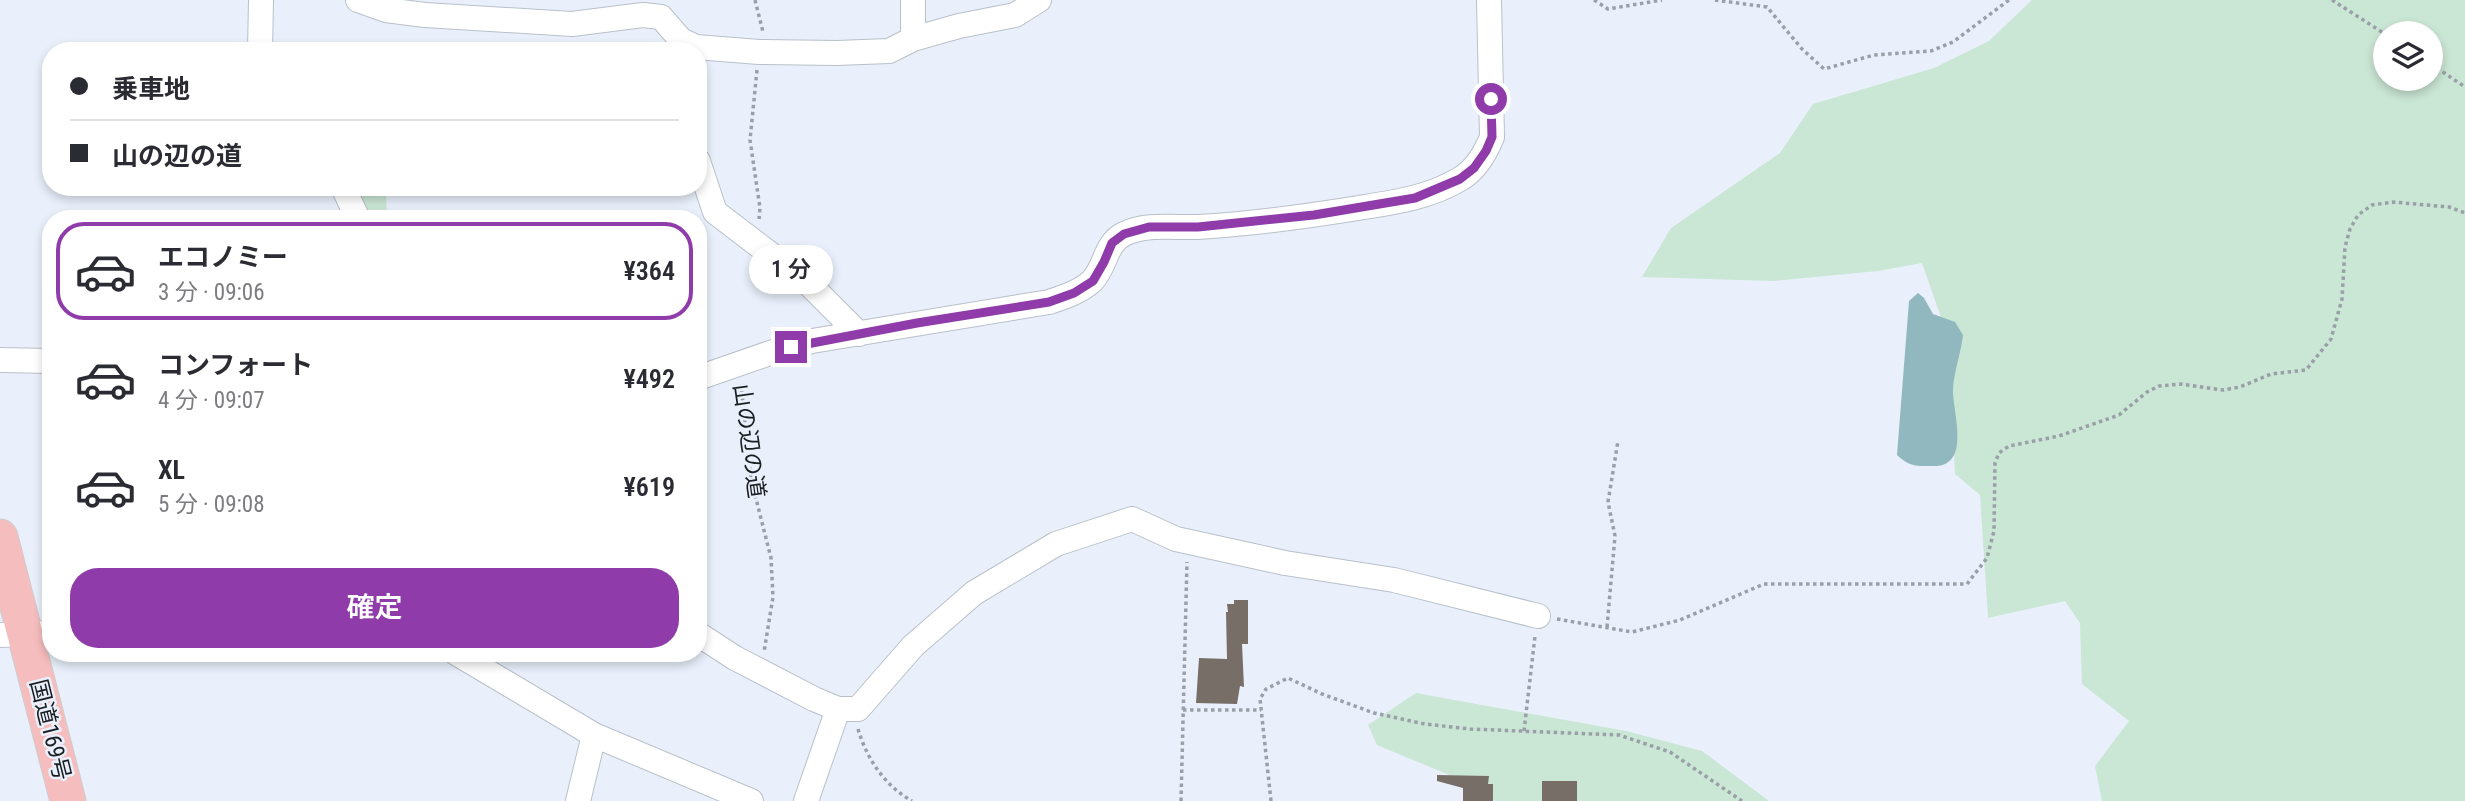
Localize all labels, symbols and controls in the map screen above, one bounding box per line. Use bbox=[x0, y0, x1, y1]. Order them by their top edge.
map controls bbox=[2373, 21, 2443, 91]
button: layers bbox=[2373, 21, 2443, 91]
text: 乗車地 bbox=[112, 74, 190, 104]
route start bbox=[1475, 83, 1507, 115]
text: 山の辺の道 bbox=[112, 141, 242, 171]
icon: car bbox=[74, 240, 137, 303]
text: エコノミー bbox=[158, 242, 288, 272]
callout: 1 分 bbox=[749, 246, 833, 294]
text: ¥364 bbox=[623, 256, 675, 286]
text: 1 分 bbox=[771, 256, 811, 283]
text: 3 分 · 09:06 bbox=[158, 279, 265, 306]
route end bbox=[775, 331, 807, 363]
icon: car bbox=[74, 348, 137, 411]
text: コンフォート bbox=[158, 350, 313, 380]
text: ¥492 bbox=[623, 364, 675, 394]
street label: 山の辺の道 bbox=[728, 382, 770, 500]
text: 4 分 · 09:07 bbox=[158, 387, 265, 414]
text: XL bbox=[158, 455, 185, 485]
icon: car bbox=[74, 456, 137, 519]
text: ¥619 bbox=[623, 472, 675, 502]
text: 5 分 · 09:08 bbox=[158, 491, 265, 518]
button: 確定 bbox=[70, 568, 679, 648]
street label: 国道169号 bbox=[24, 677, 76, 783]

